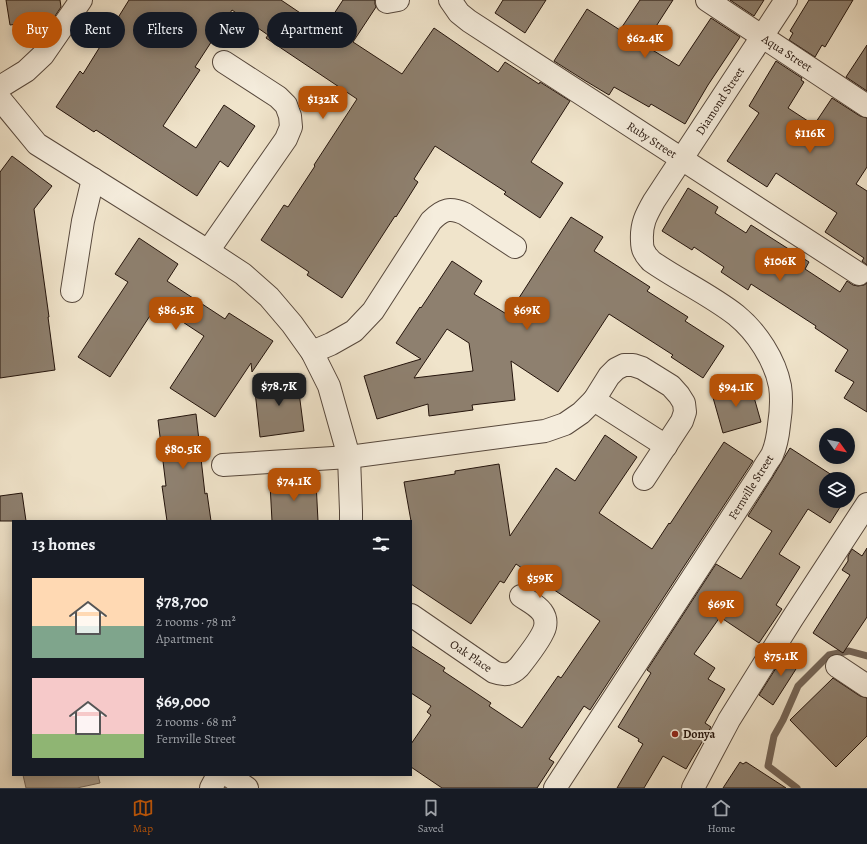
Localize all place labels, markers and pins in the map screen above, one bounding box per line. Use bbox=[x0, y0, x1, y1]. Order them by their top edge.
pin: $62.4K bbox=[612, 25, 678, 59]
pin: $132K bbox=[295, 86, 351, 120]
pin: $116K bbox=[782, 120, 838, 154]
pin: $106K bbox=[752, 248, 808, 282]
pin: $86.5K bbox=[143, 297, 209, 331]
pin: $69K bbox=[503, 297, 551, 331]
pin: $78.7K bbox=[246, 373, 312, 407]
pin: $94.1K bbox=[703, 374, 769, 408]
pin: $80.5K bbox=[150, 436, 216, 470]
pin: $74.1K bbox=[261, 468, 327, 502]
pin: $59K bbox=[516, 565, 564, 599]
pin: $69K bbox=[697, 591, 745, 625]
pin: $75.1K bbox=[748, 643, 814, 677]
place label: Donya bbox=[683, 726, 715, 742]
marker: Donya bbox=[670, 729, 680, 739]

